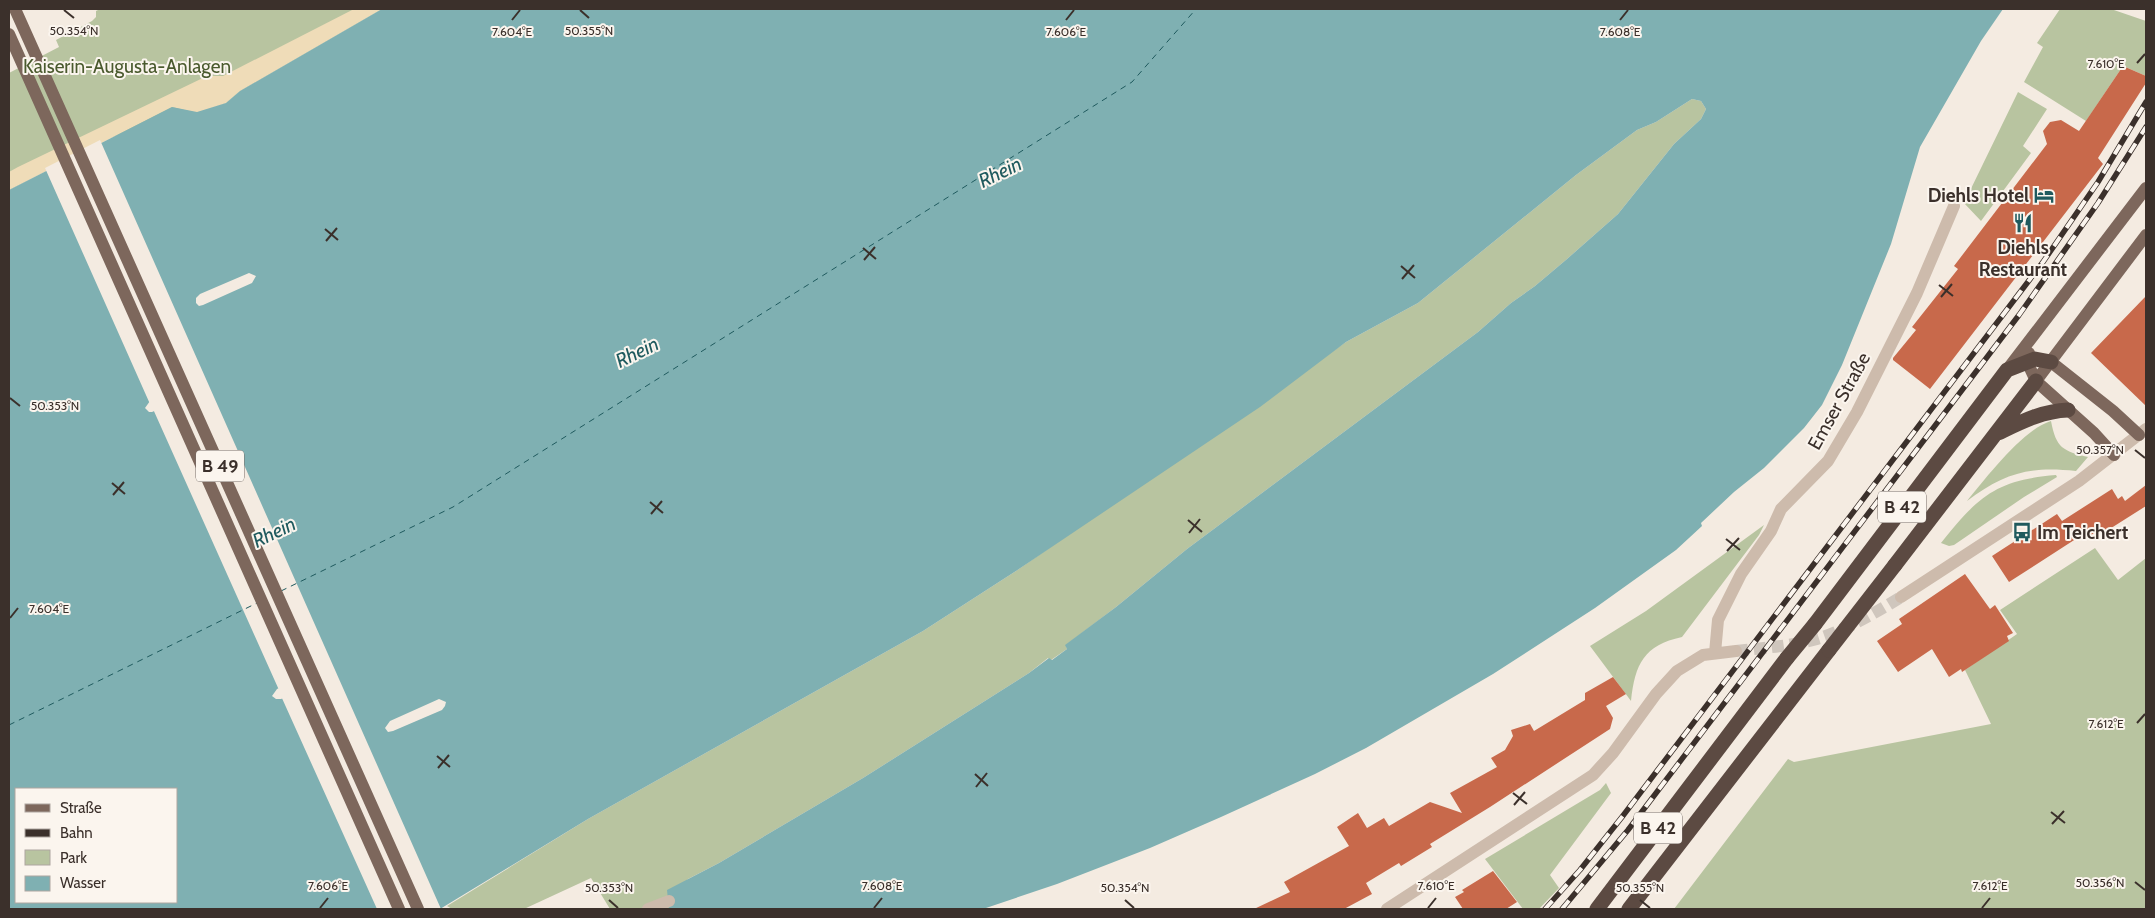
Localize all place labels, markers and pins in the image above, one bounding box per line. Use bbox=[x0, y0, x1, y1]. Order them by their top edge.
place label: Diehls Hotel bbox=[1928, 184, 2029, 207]
hotel icon: Diehls Hotel bbox=[2033, 184, 2055, 206]
restaurant icon: Diehls Restaurant bbox=[2012, 212, 2034, 234]
place label: Diehls Restaurant bbox=[1979, 236, 2068, 281]
bus stop icon: Im Teichert bbox=[2011, 521, 2033, 543]
place label: Im Teichert bbox=[2037, 521, 2129, 544]

